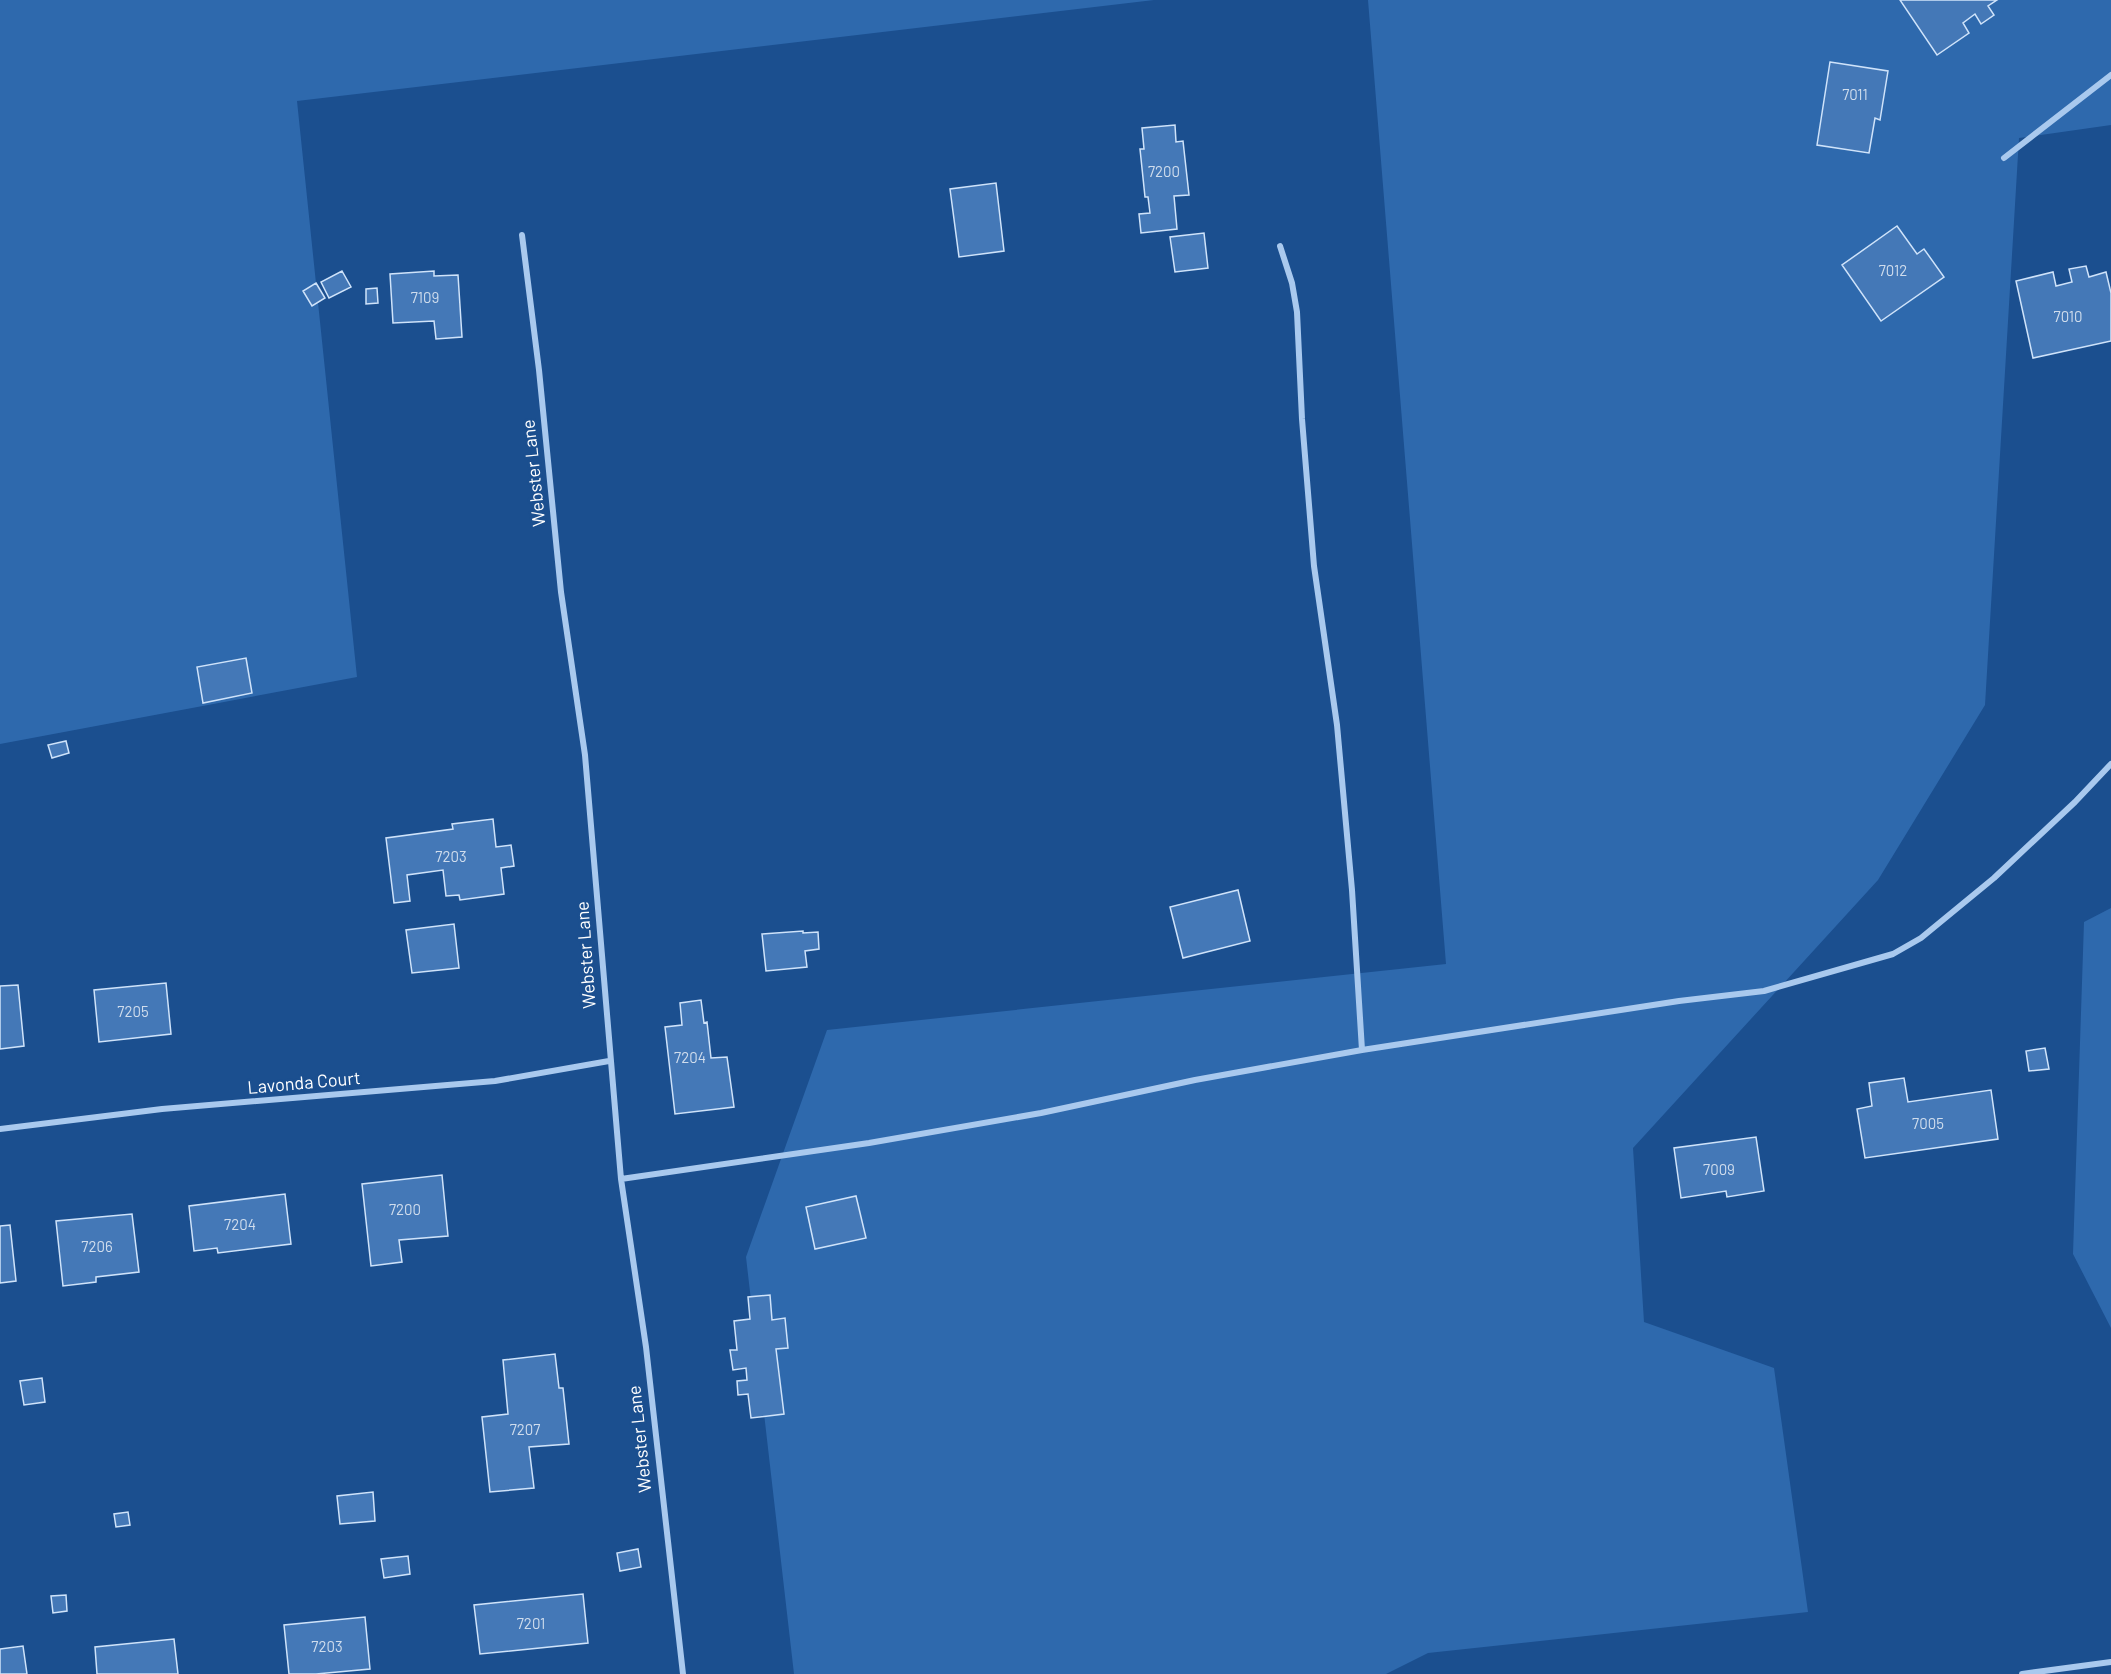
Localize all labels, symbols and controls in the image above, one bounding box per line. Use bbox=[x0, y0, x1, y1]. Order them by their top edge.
house number: 7011 bbox=[1842, 85, 1868, 103]
house number: 7200 bbox=[1148, 162, 1180, 180]
house number: 7012 bbox=[1879, 261, 1907, 279]
house number: 7109 bbox=[411, 288, 439, 306]
house number: 7010 bbox=[2054, 307, 2082, 325]
street label: Webster Lane bbox=[516, 418, 550, 528]
house number: 7203 bbox=[435, 847, 467, 865]
street label: Webster Lane bbox=[570, 901, 600, 1010]
house number: 7205 bbox=[117, 1002, 149, 1020]
house number: 7204 bbox=[674, 1048, 706, 1066]
street label: Lavonda Court bbox=[247, 1066, 361, 1098]
house number: 7005 bbox=[1912, 1114, 1944, 1132]
house number: 7009 bbox=[1703, 1160, 1735, 1178]
house number: 7200 bbox=[389, 1200, 421, 1218]
house number: 7204 bbox=[224, 1215, 256, 1233]
house number: 7206 bbox=[81, 1237, 113, 1255]
street label: Webster Lane bbox=[622, 1384, 656, 1494]
house number: 7207 bbox=[510, 1420, 540, 1438]
house number: 7201 bbox=[517, 1614, 545, 1632]
house number: 7203 bbox=[311, 1637, 343, 1655]

